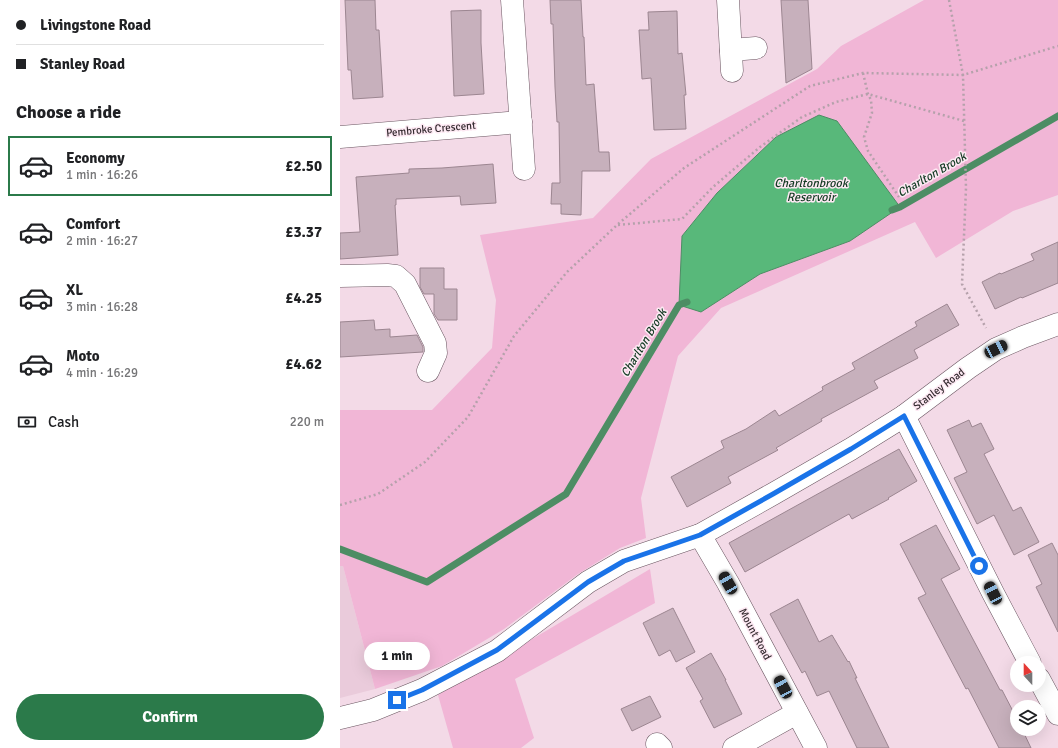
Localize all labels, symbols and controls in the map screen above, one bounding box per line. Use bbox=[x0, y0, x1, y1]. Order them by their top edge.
text: Livingstone Road bbox=[40, 16, 151, 34]
text: Stanley Road bbox=[40, 55, 125, 73]
text: Choose a ride bbox=[16, 101, 121, 123]
street label: Pembroke Crescent bbox=[386, 119, 477, 139]
icon: car bbox=[18, 148, 54, 184]
text: Economy bbox=[66, 149, 125, 167]
water label: Charlton Brook bbox=[895, 149, 970, 201]
text: £2.50 bbox=[285, 157, 322, 175]
text: 1 min · 16:26 bbox=[66, 167, 138, 183]
water label: Charltonbrook Reservoir bbox=[774, 176, 849, 205]
icon: car bbox=[18, 214, 54, 250]
text: Comfort bbox=[66, 215, 120, 233]
text: £3.37 bbox=[285, 223, 322, 241]
text: 2 min · 16:27 bbox=[66, 233, 138, 249]
icon: car bbox=[18, 280, 54, 316]
text: XL bbox=[66, 281, 83, 299]
text: £4.25 bbox=[285, 289, 322, 307]
text: 3 min · 16:28 bbox=[66, 299, 138, 315]
water label: Charlton Brook bbox=[618, 305, 671, 380]
car bbox=[983, 338, 1009, 360]
icon: car bbox=[18, 346, 54, 382]
text: Moto bbox=[66, 347, 100, 365]
text: £4.62 bbox=[285, 355, 322, 373]
text: 4 min · 16:29 bbox=[66, 365, 138, 381]
street label: Stanley Road bbox=[911, 365, 967, 413]
icon: cash bbox=[16, 411, 38, 433]
text: Cash bbox=[48, 413, 79, 431]
text: 220 m bbox=[290, 414, 324, 430]
route start bbox=[970, 557, 988, 575]
car bbox=[717, 570, 739, 596]
car bbox=[982, 580, 1004, 606]
street label: Mount Road bbox=[736, 606, 774, 662]
callout: 1 min bbox=[364, 642, 430, 670]
text: 1 min bbox=[381, 648, 413, 664]
north arrow bbox=[1010, 656, 1046, 692]
map controls bbox=[1010, 656, 1046, 736]
car bbox=[772, 674, 794, 700]
route end bbox=[388, 691, 406, 709]
button: Confirm bbox=[16, 694, 324, 740]
button: layers bbox=[1010, 700, 1046, 736]

